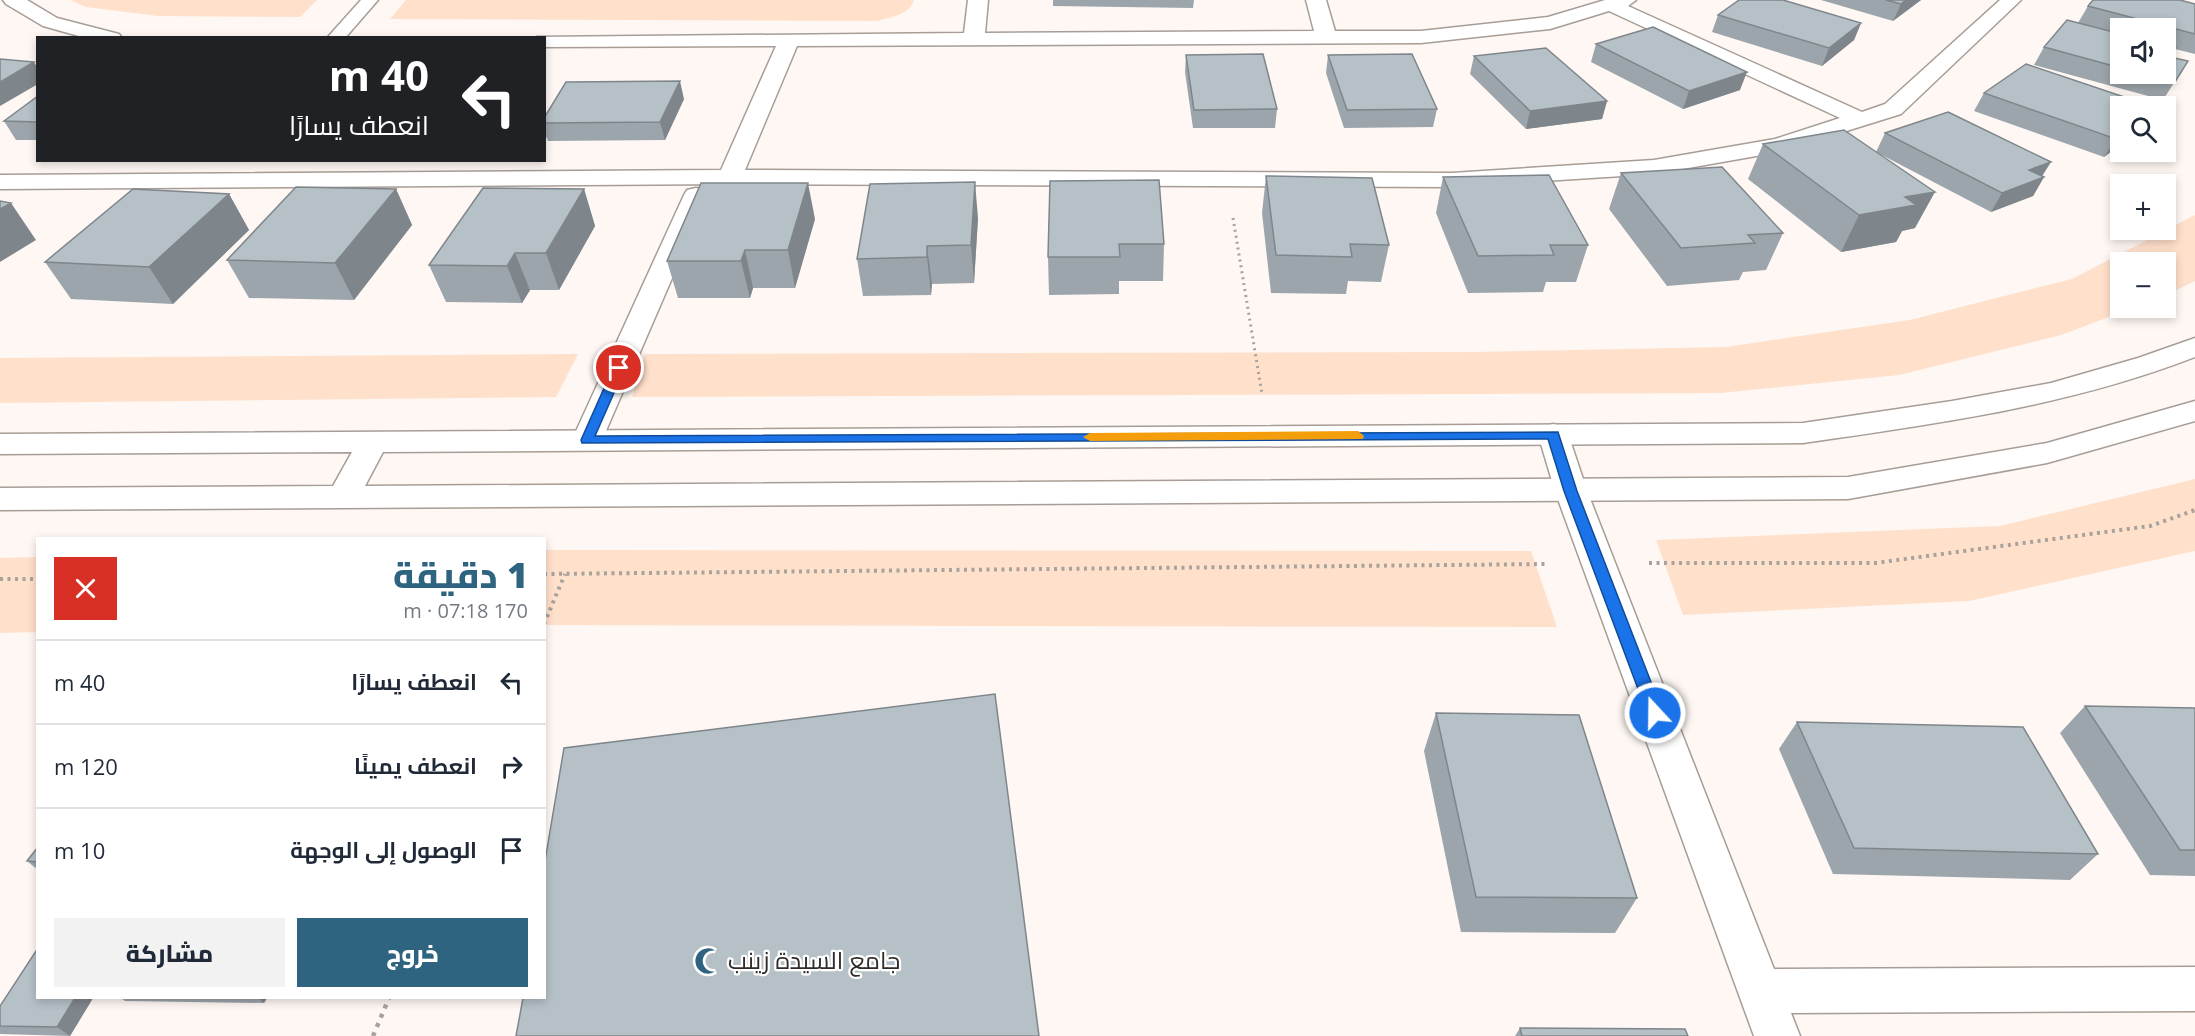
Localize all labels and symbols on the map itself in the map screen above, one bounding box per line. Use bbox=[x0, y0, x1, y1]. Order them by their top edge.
pin bbox=[593, 342, 644, 393]
position arrow bbox=[1623, 681, 1687, 745]
place label: جامع السيدة زينب bbox=[728, 943, 900, 977]
mosque icon: جامع السيدة زينب bbox=[693, 946, 723, 976]

